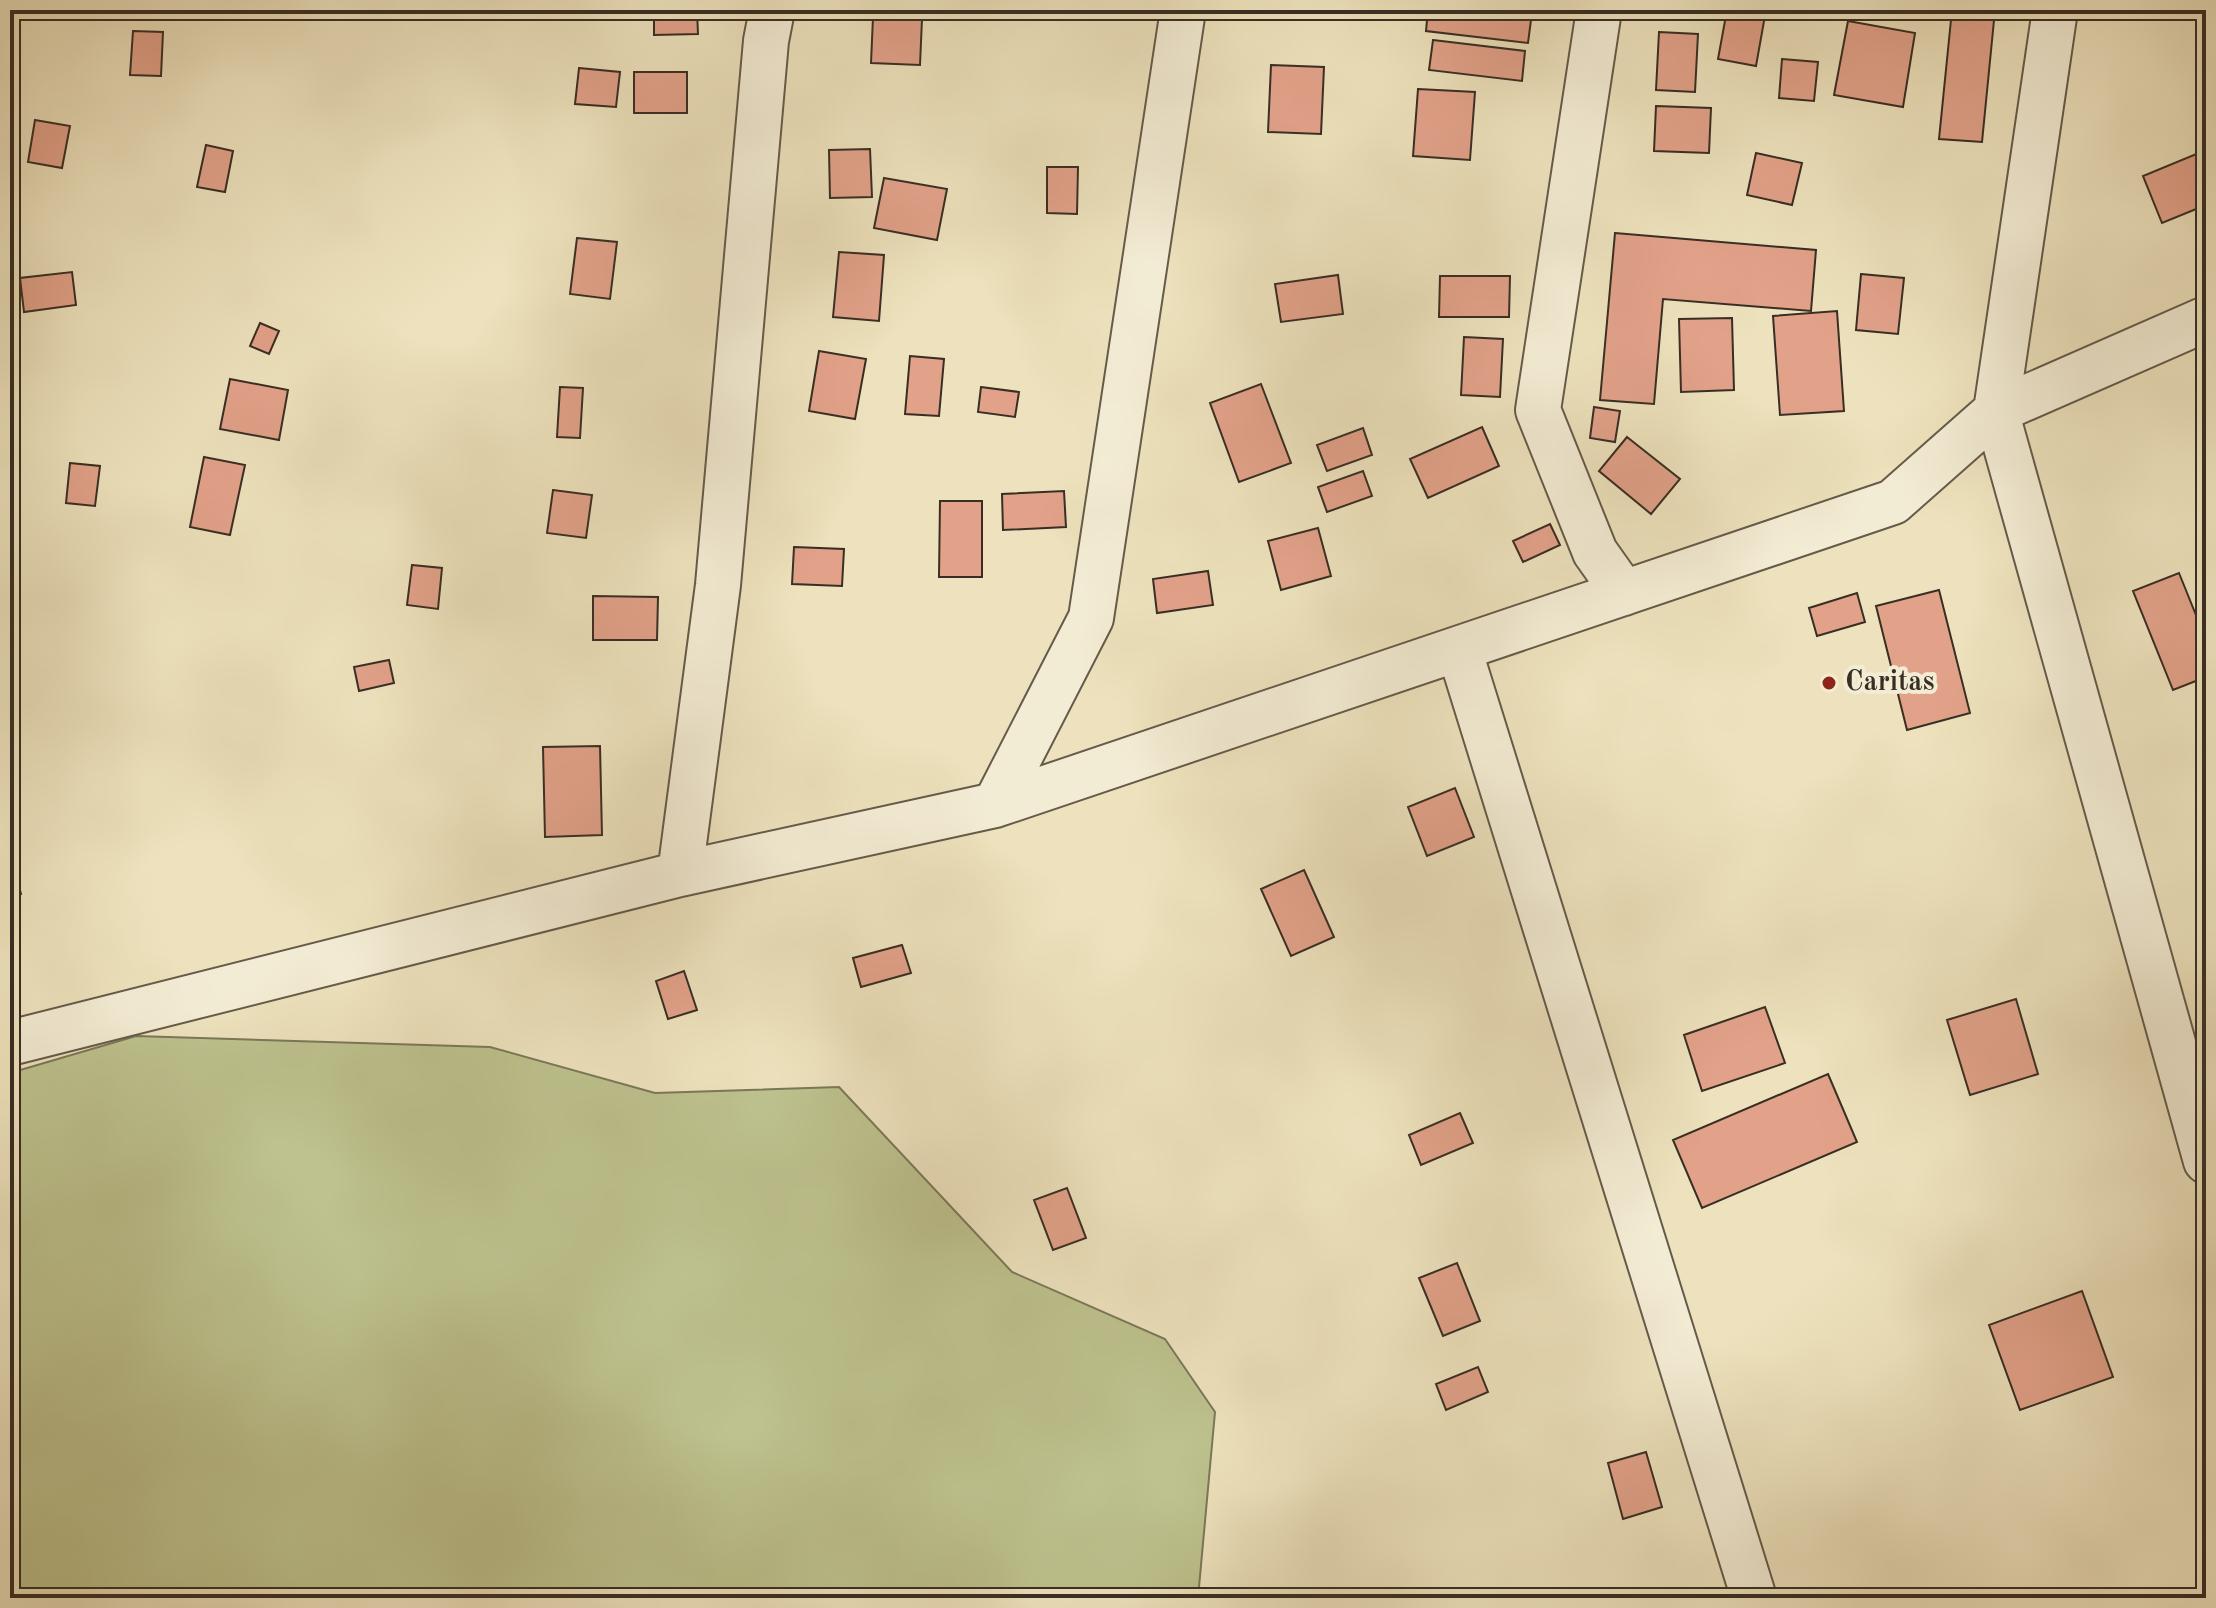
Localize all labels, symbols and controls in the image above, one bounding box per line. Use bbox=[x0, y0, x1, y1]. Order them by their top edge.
place label: Caritas bbox=[1845, 669, 1935, 697]
marker: Caritas bbox=[1820, 674, 1838, 692]

